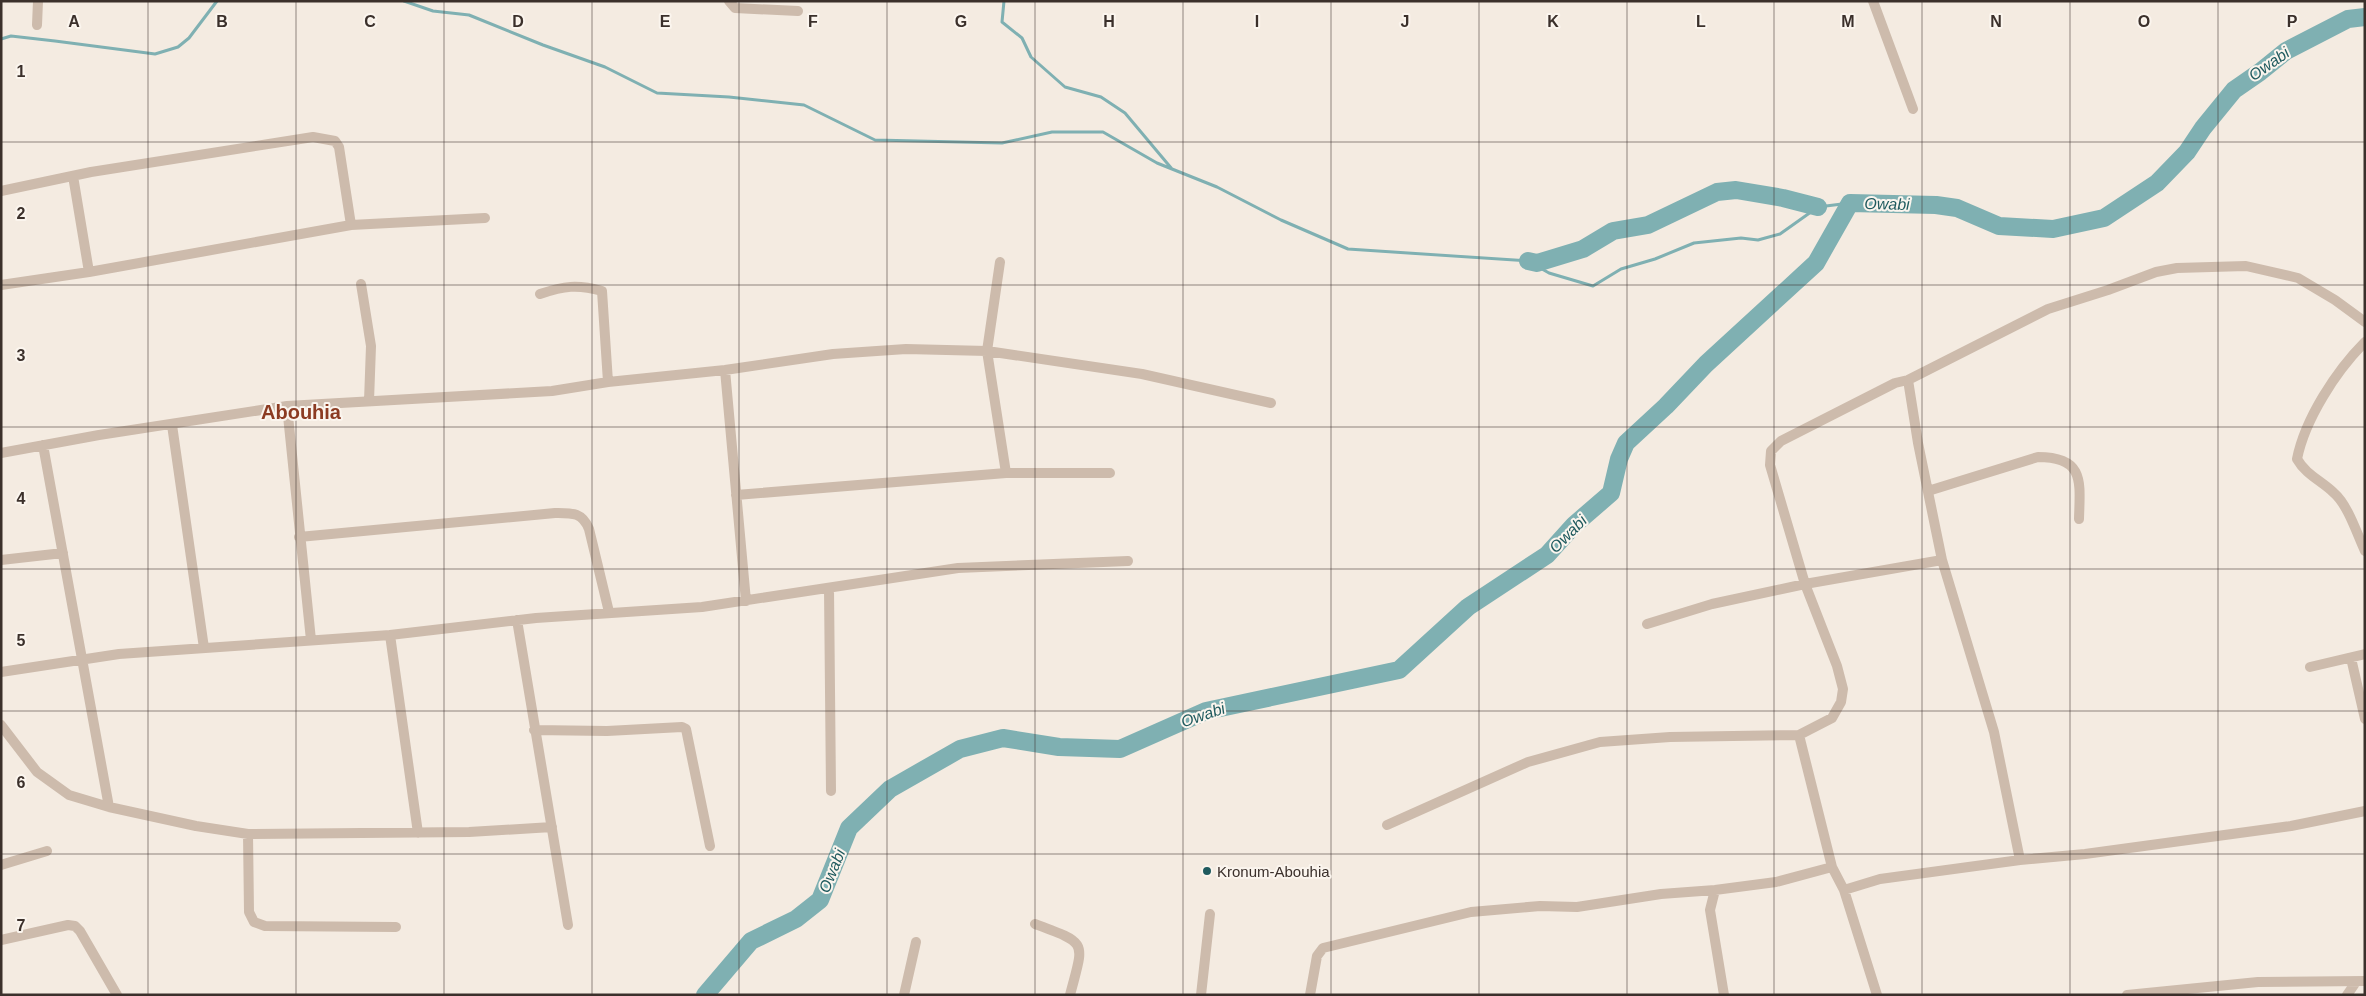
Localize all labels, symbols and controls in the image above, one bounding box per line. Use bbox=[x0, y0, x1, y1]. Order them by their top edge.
text: A bbox=[68, 13, 80, 30]
text: B bbox=[216, 13, 228, 30]
text: C bbox=[364, 13, 376, 30]
text: D bbox=[512, 13, 524, 30]
text: E bbox=[660, 13, 671, 30]
text: F bbox=[808, 13, 818, 30]
text: G bbox=[955, 13, 967, 30]
text: H bbox=[1103, 13, 1115, 30]
text: I bbox=[1255, 13, 1259, 30]
text: J bbox=[1401, 13, 1409, 30]
text: K bbox=[1547, 13, 1559, 30]
text: L bbox=[1696, 13, 1706, 30]
text: M bbox=[1841, 13, 1855, 30]
text: N bbox=[1990, 13, 2002, 30]
text: O bbox=[2138, 13, 2150, 30]
text: P bbox=[2287, 13, 2298, 30]
water label: Owabi bbox=[2246, 44, 2293, 84]
text: 1 bbox=[17, 63, 26, 80]
water label: Owabi bbox=[1864, 195, 1910, 213]
text: 2 bbox=[17, 205, 26, 222]
text: 3 bbox=[17, 347, 26, 364]
district label: Abouhia bbox=[261, 401, 342, 423]
text: 4 bbox=[17, 490, 26, 507]
water label: Owabi bbox=[1546, 512, 1590, 556]
text: 5 bbox=[17, 632, 26, 649]
water label: Owabi bbox=[1179, 699, 1228, 730]
text: 6 bbox=[17, 774, 26, 791]
water label: Owabi bbox=[816, 846, 849, 895]
place label: Kronum-Abouhia bbox=[1217, 863, 1330, 880]
marker: Kronum-Abouhia bbox=[1201, 865, 1213, 877]
text: 7 bbox=[17, 917, 26, 934]

